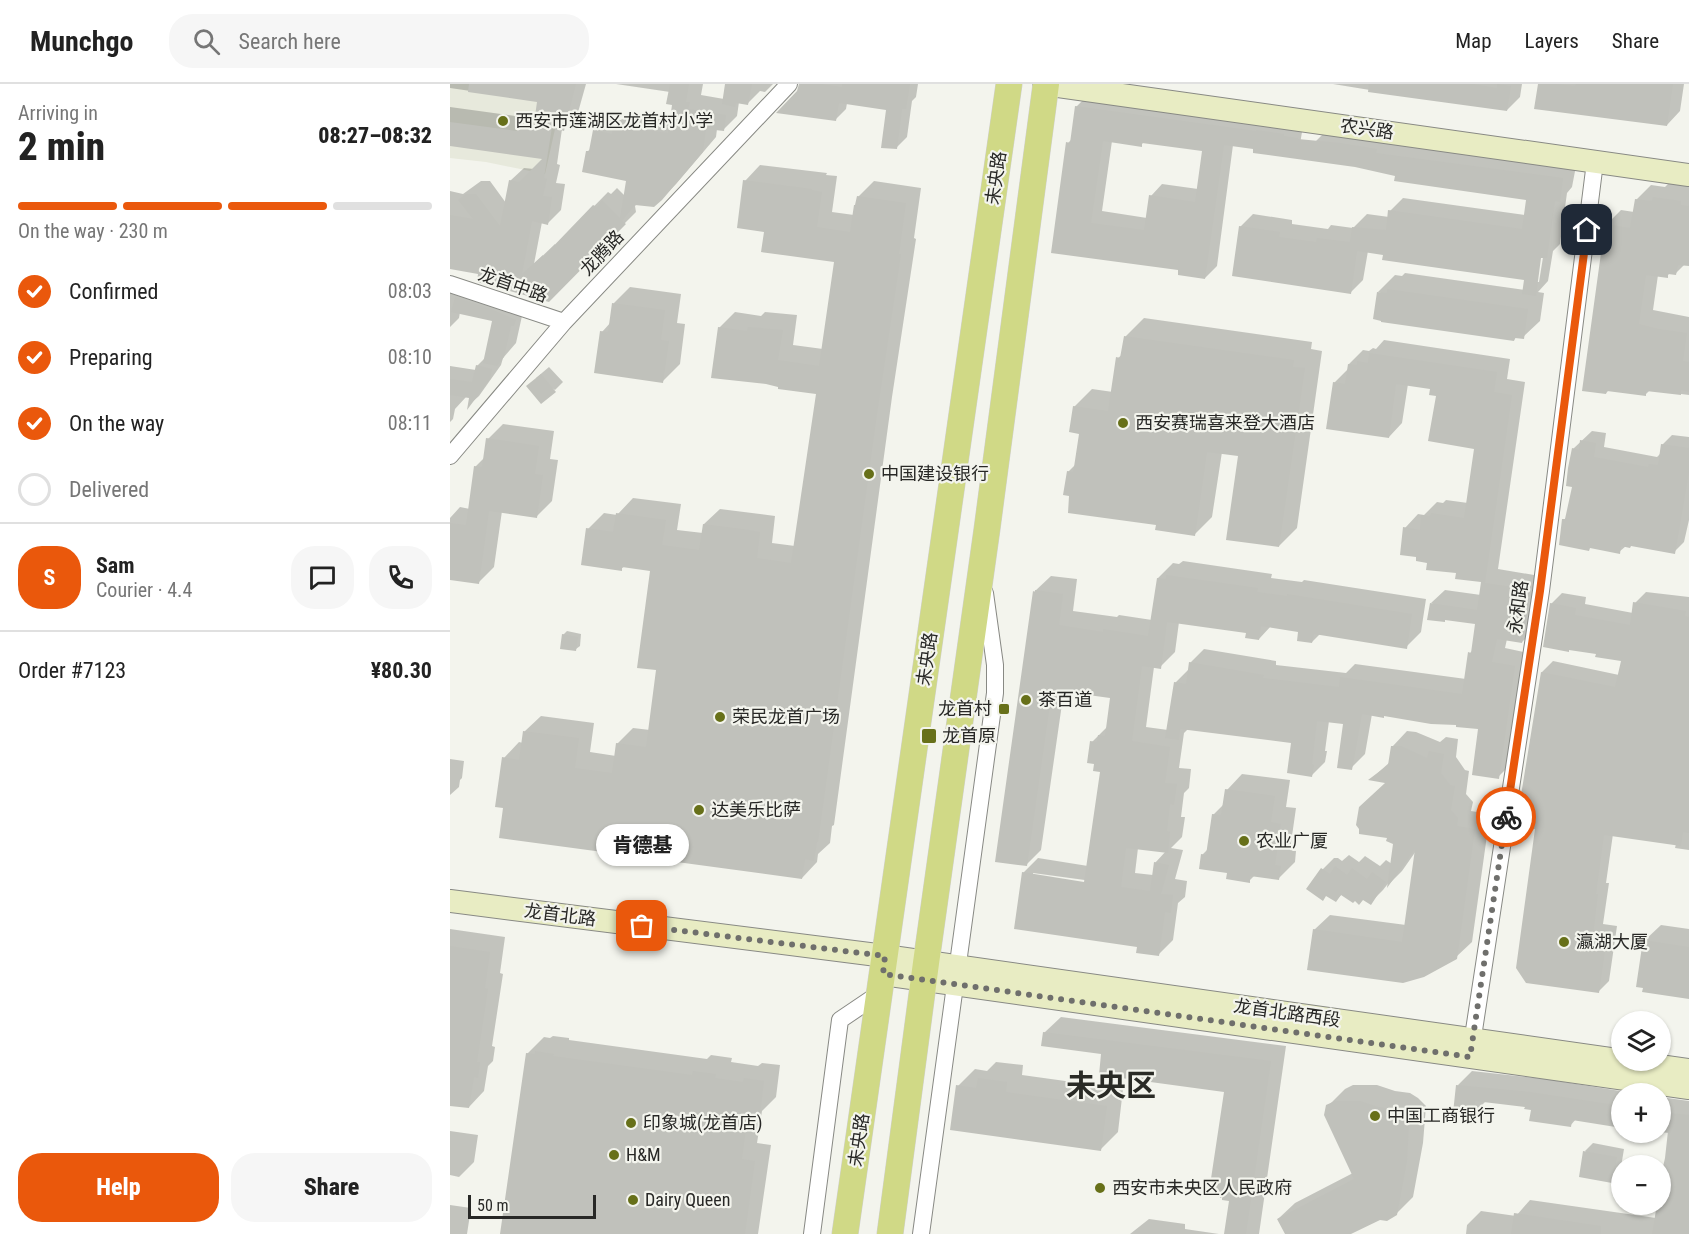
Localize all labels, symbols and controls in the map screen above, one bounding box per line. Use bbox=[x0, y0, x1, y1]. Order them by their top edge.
search box bbox=[169, 14, 589, 68]
text: Munchgo bbox=[30, 25, 133, 58]
icon: search bbox=[190, 25, 223, 58]
text: Search here bbox=[238, 29, 341, 54]
text: Map bbox=[1455, 29, 1492, 53]
text: Layers bbox=[1525, 29, 1579, 53]
text: Share bbox=[1612, 29, 1659, 53]
text: Arriving in bbox=[18, 101, 98, 125]
place label: 西安市莲湖区龙首村小学 bbox=[515, 110, 713, 131]
marker: 西安市莲湖区龙首村小学 bbox=[496, 114, 510, 128]
street label: 农兴路 bbox=[1339, 114, 1395, 143]
text: 08:27–08:32 bbox=[318, 123, 432, 148]
text: 2 min bbox=[18, 124, 105, 170]
street label: 未央路 bbox=[981, 150, 1010, 206]
pin bbox=[1561, 204, 1612, 255]
icon: home bbox=[1570, 213, 1603, 246]
text: On the way · 230 m bbox=[18, 219, 168, 243]
street label: 龙腾路 bbox=[576, 226, 628, 280]
street label: 龙首中路 bbox=[476, 263, 551, 306]
icon: check bbox=[18, 275, 51, 308]
text: Confirmed bbox=[69, 279, 158, 304]
text: 08:03 bbox=[388, 279, 432, 303]
icon: check bbox=[18, 341, 51, 374]
text: Preparing bbox=[69, 345, 153, 370]
text: 08:10 bbox=[388, 345, 432, 369]
icon: check bbox=[18, 407, 51, 440]
text: On the way bbox=[69, 411, 164, 436]
text: 08:11 bbox=[388, 411, 432, 435]
place label: 西安赛瑞喜来登大酒店 bbox=[1135, 412, 1315, 433]
marker: 西安赛瑞喜来登大酒店 bbox=[1116, 416, 1130, 430]
place label: 中国建设银行 bbox=[881, 463, 989, 484]
marker: 中国建设银行 bbox=[862, 467, 876, 481]
text: Delivered bbox=[69, 477, 149, 502]
button: chat bbox=[291, 546, 354, 609]
button: phone bbox=[369, 546, 432, 609]
text: Sam bbox=[96, 553, 135, 578]
text: S bbox=[44, 565, 55, 590]
text: Courier · 4.4 bbox=[96, 578, 192, 602]
street label: 永和路 bbox=[1503, 579, 1532, 635]
street label: 未央路 bbox=[912, 631, 941, 687]
text: Order #7123 bbox=[18, 658, 126, 683]
text: ¥80.30 bbox=[371, 658, 432, 683]
place label: 茶百道 bbox=[1038, 689, 1092, 710]
marker: 茶百道 bbox=[1019, 693, 1033, 707]
place label: 龙首村 bbox=[938, 698, 992, 719]
marker: 龙首村 bbox=[997, 702, 1011, 716]
place label: 荣民龙首广场 bbox=[732, 706, 840, 727]
marker: 荣民龙首广场 bbox=[713, 710, 727, 724]
place label: 龙首原 bbox=[942, 725, 996, 746]
marker: 龙首原 bbox=[920, 727, 938, 745]
courier bbox=[1476, 787, 1536, 847]
place label: 达美乐比萨 bbox=[711, 799, 801, 820]
icon: bike bbox=[1490, 801, 1523, 834]
marker: 达美乐比萨 bbox=[692, 803, 706, 817]
callout: 肯德基 bbox=[596, 824, 688, 866]
place label: 农业广厦 bbox=[1256, 830, 1328, 851]
text: 肯德基 bbox=[613, 833, 673, 857]
marker: 农业广厦 bbox=[1237, 834, 1251, 848]
street label: 龙首北路 bbox=[523, 900, 597, 929]
pin bbox=[616, 900, 667, 951]
icon: bag bbox=[625, 909, 658, 942]
place label: 瀛湖大厦 bbox=[1576, 931, 1648, 952]
marker: 瀛湖大厦 bbox=[1557, 935, 1571, 949]
street label: 龙首北路西段 bbox=[1232, 995, 1342, 1030]
map controls bbox=[1611, 1011, 1671, 1215]
button: layers bbox=[1611, 1011, 1671, 1071]
district label: 未央区 bbox=[1066, 1068, 1156, 1103]
button: + bbox=[1611, 1083, 1671, 1143]
place label: 中国工商银行 bbox=[1387, 1105, 1495, 1126]
marker: 中国工商银行 bbox=[1368, 1109, 1382, 1123]
place label: 印象城(龙首店) bbox=[643, 1112, 762, 1134]
street label: 未央路 bbox=[844, 1112, 873, 1168]
marker: 印象城(龙首店) bbox=[624, 1116, 638, 1130]
place label: H&M bbox=[626, 1144, 661, 1165]
marker: H&M bbox=[607, 1148, 621, 1162]
button: Help bbox=[18, 1153, 219, 1222]
button: Share bbox=[231, 1153, 432, 1222]
button: − bbox=[1611, 1155, 1671, 1215]
place label: 西安市未央区人民政府 bbox=[1112, 1177, 1292, 1198]
marker: 西安市未央区人民政府 bbox=[1093, 1181, 1107, 1195]
place label: Dairy Queen bbox=[645, 1189, 730, 1210]
scale bar bbox=[468, 1192, 596, 1220]
marker: Dairy Queen bbox=[626, 1193, 640, 1207]
text: 50 m bbox=[477, 1196, 509, 1215]

